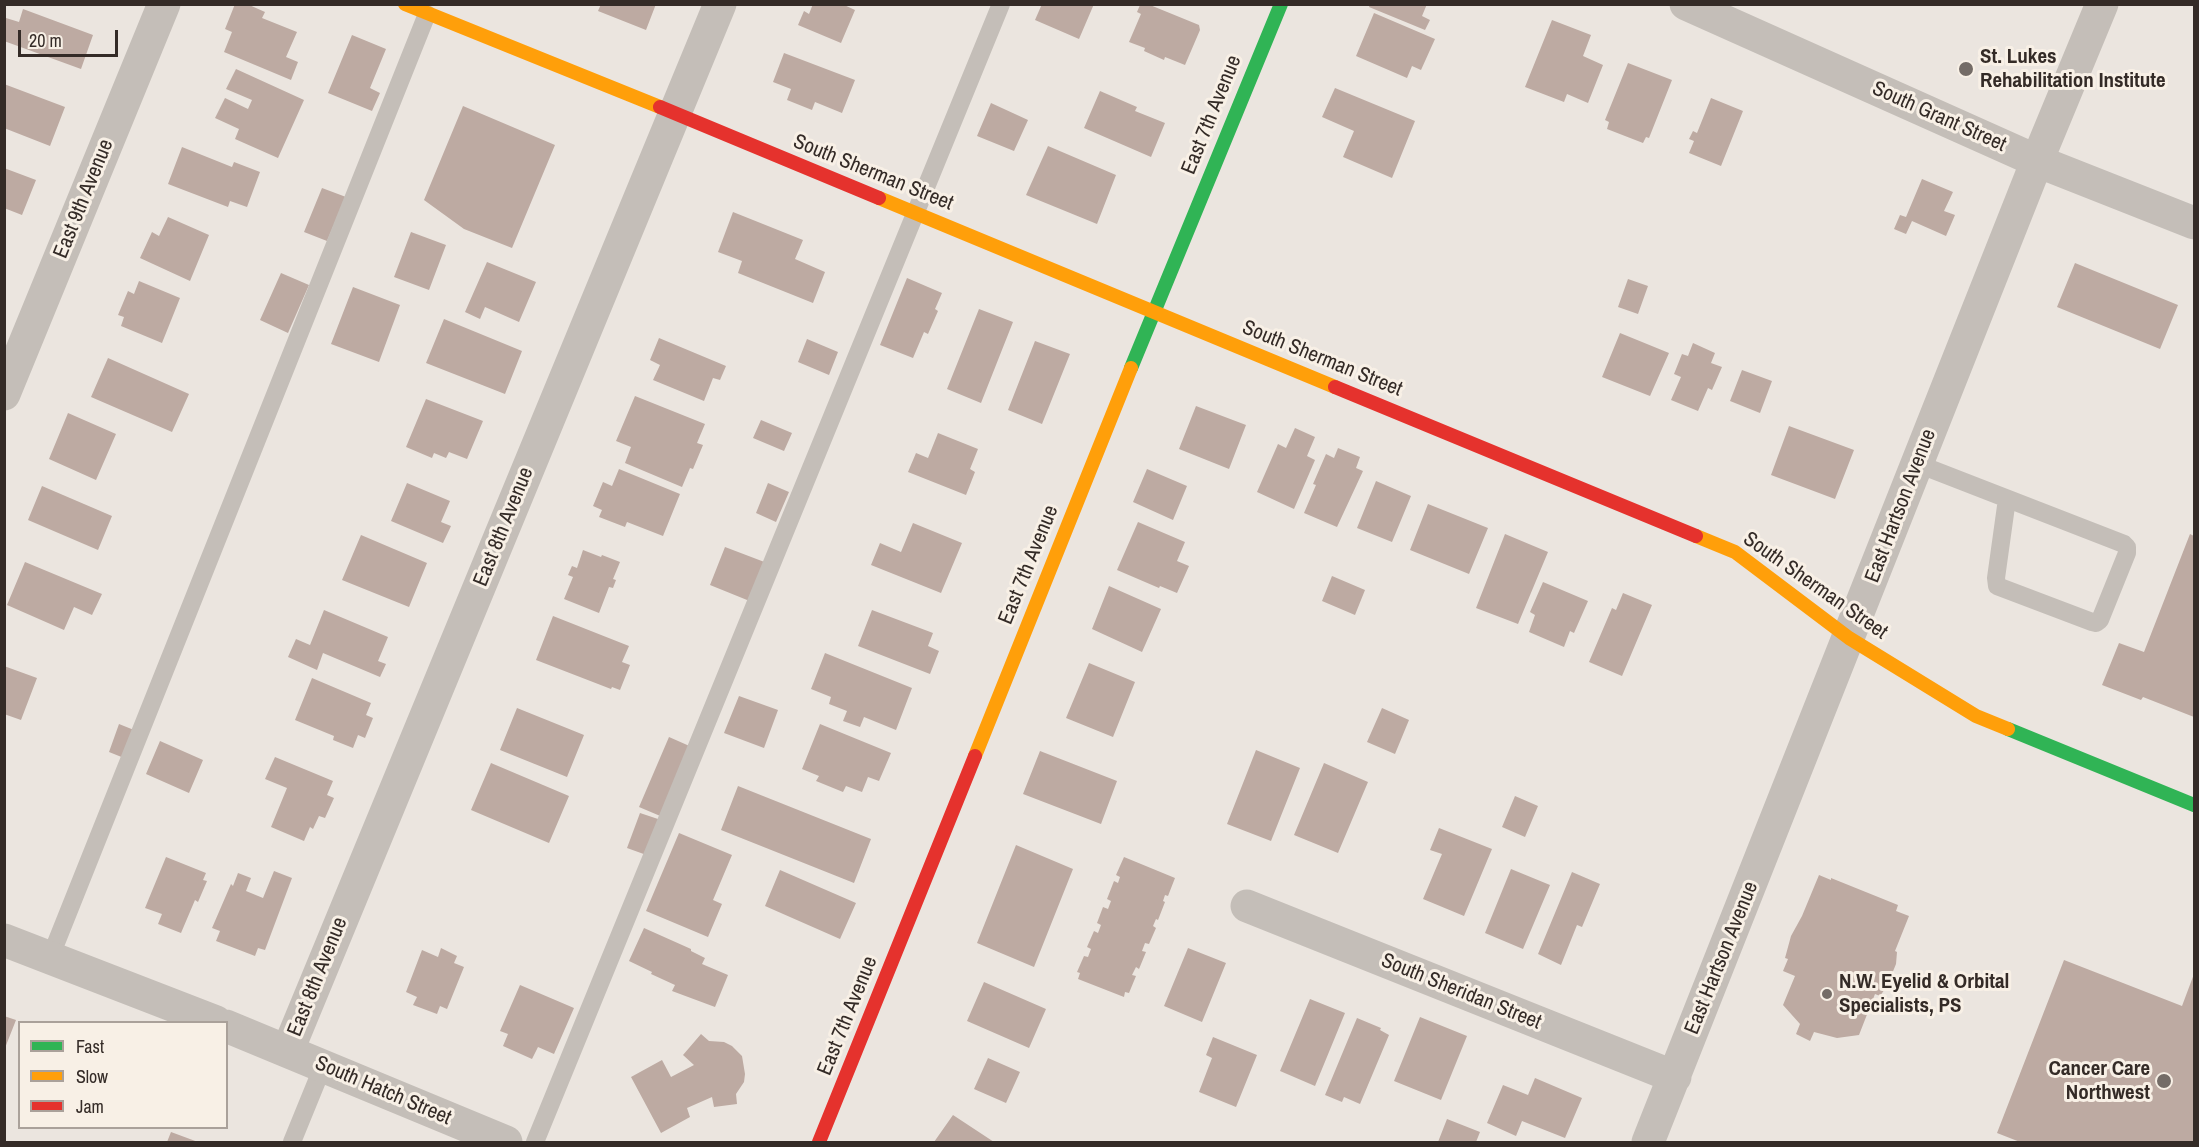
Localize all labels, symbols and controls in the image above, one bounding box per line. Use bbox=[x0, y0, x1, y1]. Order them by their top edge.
scale bar bbox=[21, 18, 122, 56]
text: 20 m bbox=[29, 28, 62, 53]
place label: St. Lukes Rehabilitation Institute bbox=[1980, 44, 2166, 94]
street label: East 7th Avenue bbox=[1177, 52, 1247, 178]
marker: St. Lukes Rehabilitation Institute bbox=[1957, 60, 1975, 78]
street label: South Grant Street bbox=[1868, 76, 2010, 158]
street label: South Sherman Street bbox=[789, 129, 957, 217]
street label: East 9th Avenue bbox=[49, 136, 119, 262]
street label: South Sherman Street bbox=[1238, 315, 1406, 403]
street label: East Hartson Avenue bbox=[1860, 426, 1942, 586]
street label: East 8th Avenue bbox=[469, 464, 539, 590]
street label: East 7th Avenue bbox=[994, 502, 1064, 628]
street label: South Sherman Street bbox=[1738, 527, 1892, 645]
street label: East Hartson Avenue bbox=[1680, 878, 1764, 1038]
street label: East 8th Avenue bbox=[283, 914, 353, 1040]
street label: South Sheridan Street bbox=[1377, 948, 1545, 1036]
street label: East 7th Avenue bbox=[813, 953, 883, 1079]
place label: N.W. Eyelid & Orbital Specialists, PS bbox=[1839, 969, 2009, 1019]
marker: N.W. Eyelid & Orbital Specialists, PS bbox=[1820, 987, 1834, 1001]
legend bbox=[18, 1021, 228, 1129]
text: Fast bbox=[76, 1034, 104, 1059]
street label: South Hatch Street bbox=[311, 1051, 455, 1131]
place label: Cancer Care Northwest bbox=[2049, 1056, 2150, 1106]
text: Slow bbox=[76, 1064, 108, 1089]
marker: Cancer Care Northwest bbox=[2155, 1072, 2173, 1090]
text: Jam bbox=[76, 1094, 104, 1119]

